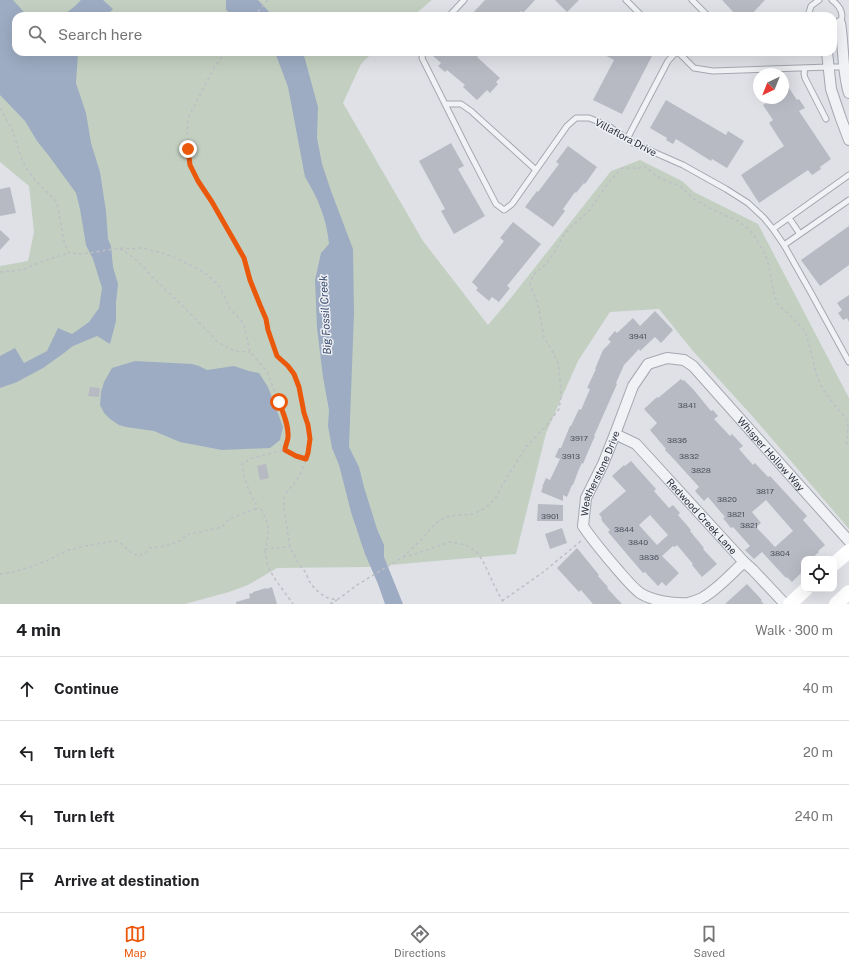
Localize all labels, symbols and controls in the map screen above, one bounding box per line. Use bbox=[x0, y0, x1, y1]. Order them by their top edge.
search box bbox=[12, 12, 837, 56]
icon: search bbox=[26, 23, 48, 45]
text: Search here bbox=[58, 26, 142, 43]
north arrow bbox=[753, 68, 789, 104]
street label: Villaflora Drive bbox=[593, 116, 659, 159]
route end bbox=[179, 140, 197, 158]
water label: Big Fossil Creek bbox=[317, 275, 333, 355]
house number: 3941 bbox=[629, 331, 647, 341]
route start bbox=[270, 393, 288, 411]
house number: 3841 bbox=[678, 400, 696, 410]
street label: Whisper Hollow Way bbox=[735, 414, 808, 494]
street label: Weatherstone Drive bbox=[578, 429, 622, 517]
house number: 3917 bbox=[570, 433, 588, 443]
house number: 3836 bbox=[667, 435, 687, 445]
house number: 3913 bbox=[562, 451, 580, 461]
house number: 3832 bbox=[679, 451, 699, 461]
house number: 3828 bbox=[691, 465, 711, 475]
street label: Redwood Creek Lane bbox=[664, 476, 740, 557]
house number: 3817 bbox=[756, 486, 774, 496]
house number: 3820 bbox=[717, 494, 737, 504]
house number: 3821 bbox=[727, 509, 745, 519]
house number: 3901 bbox=[541, 511, 559, 521]
house number: 3821 bbox=[740, 520, 758, 530]
house number: 3844 bbox=[614, 524, 634, 534]
house number: 3840 bbox=[628, 537, 648, 547]
house number: 3804 bbox=[770, 548, 790, 558]
house number: 3836 bbox=[639, 552, 659, 562]
map controls bbox=[801, 556, 837, 592]
button: locate bbox=[801, 556, 837, 592]
text: 4 min bbox=[16, 620, 61, 640]
text: Walk · 300 m bbox=[755, 623, 833, 638]
icon: ahead bbox=[16, 678, 38, 700]
text: Continue bbox=[54, 680, 119, 697]
text: 40 m bbox=[802, 681, 833, 696]
icon: left bbox=[16, 742, 38, 764]
text: Turn left bbox=[54, 744, 115, 761]
text: 20 m bbox=[803, 745, 833, 760]
icon: left bbox=[16, 806, 38, 828]
text: Turn left bbox=[54, 808, 115, 825]
text: 240 m bbox=[795, 809, 833, 824]
icon: arrive bbox=[16, 870, 38, 892]
text: Arrive at destination bbox=[54, 872, 199, 889]
tab: Map bbox=[124, 923, 146, 959]
tab: Directions bbox=[394, 923, 446, 959]
tab: Saved bbox=[694, 923, 725, 959]

